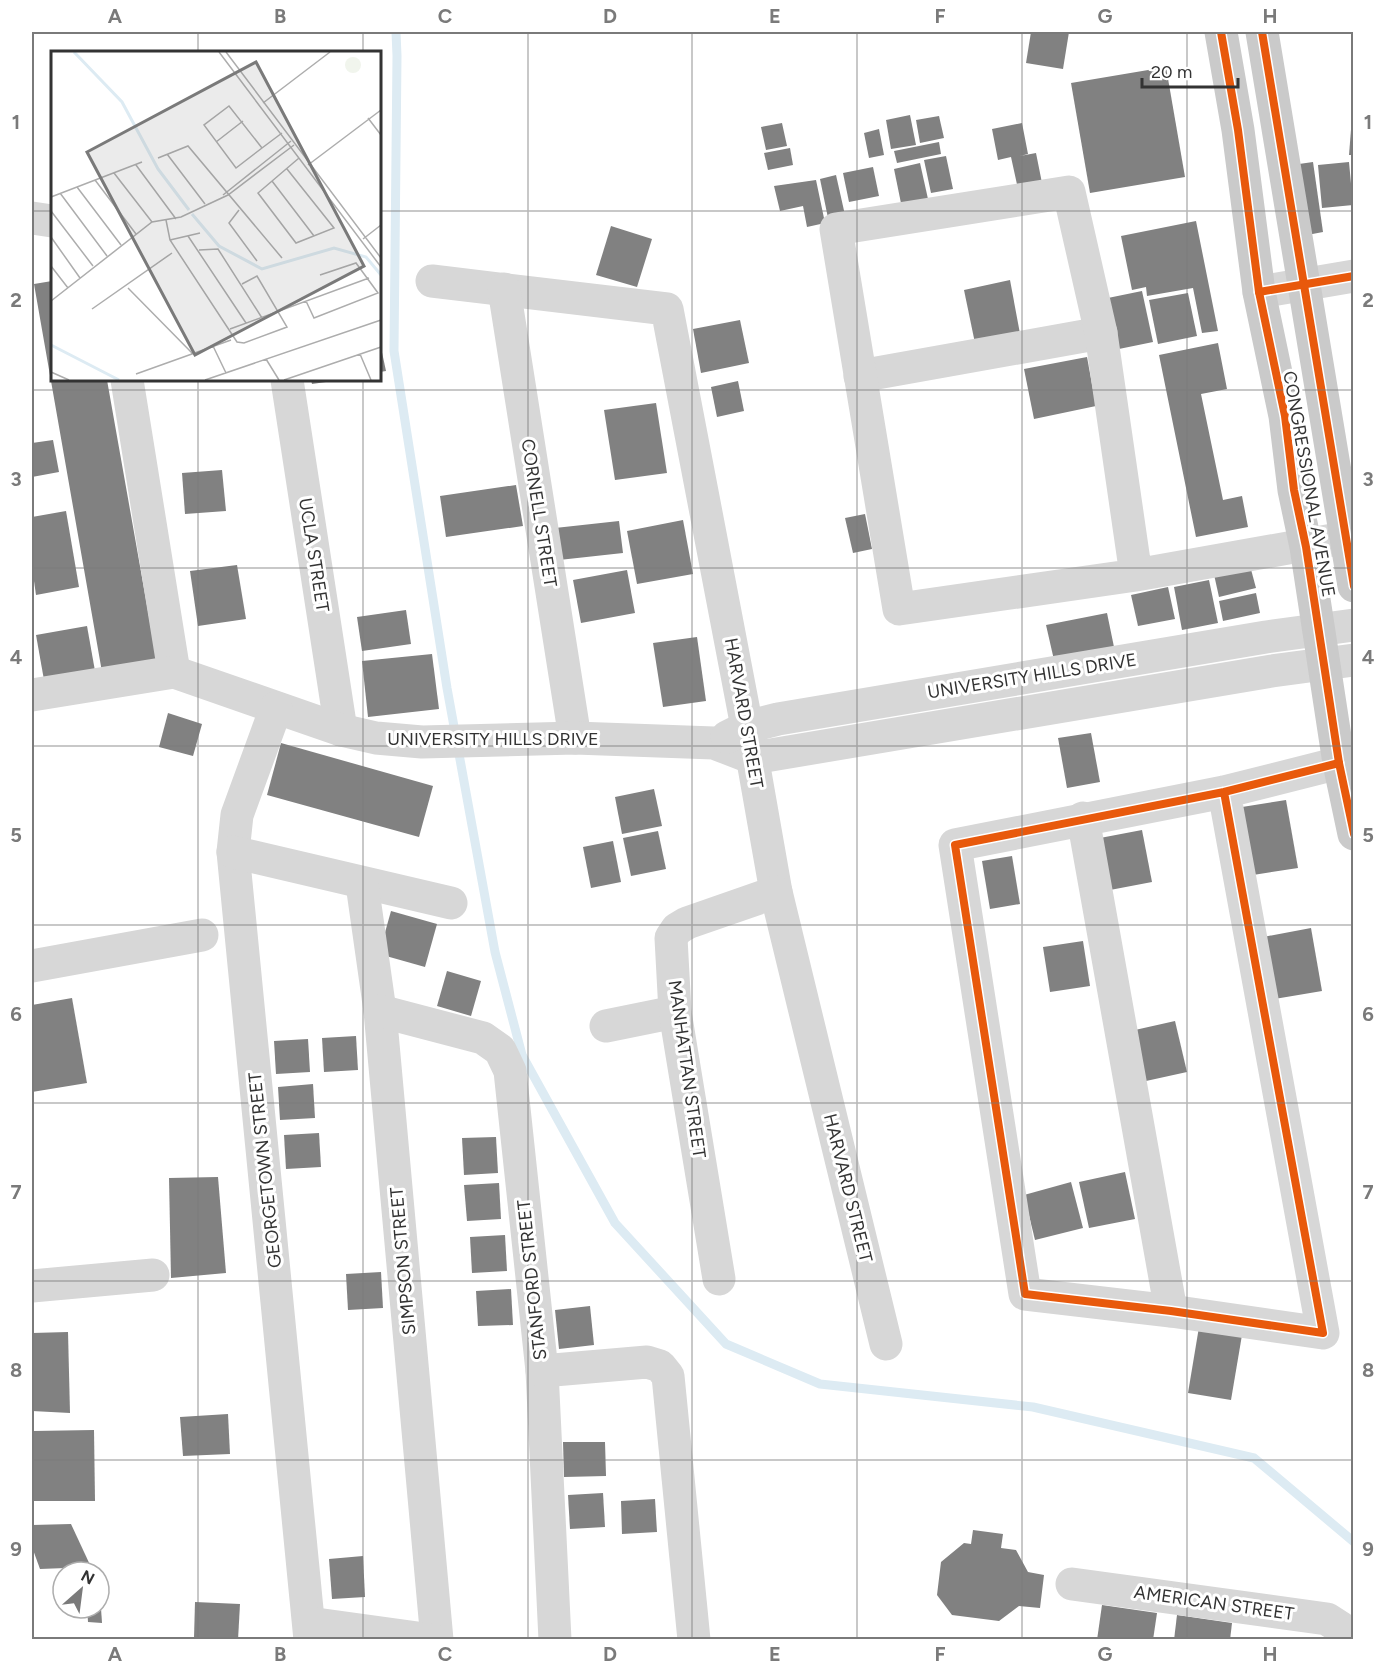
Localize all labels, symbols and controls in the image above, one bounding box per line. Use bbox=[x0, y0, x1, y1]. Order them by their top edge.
text: A bbox=[108, 4, 123, 28]
text: B bbox=[274, 4, 286, 28]
text: C bbox=[438, 4, 452, 28]
text: D bbox=[603, 4, 617, 28]
text: E bbox=[769, 4, 781, 28]
text: F bbox=[934, 4, 946, 28]
text: G bbox=[1098, 4, 1113, 28]
text: H bbox=[1263, 4, 1278, 28]
inset map bbox=[51, 51, 381, 381]
scale bar bbox=[1142, 51, 1238, 89]
text: 20 m bbox=[1151, 61, 1192, 83]
text: 1 bbox=[12, 110, 20, 134]
text: 1 bbox=[1364, 110, 1372, 134]
text: 2 bbox=[10, 288, 22, 312]
text: 2 bbox=[1362, 288, 1374, 312]
street label: CONGRESSIONAL AVENUE bbox=[1278, 369, 1340, 599]
street label: CORNELL STREET bbox=[516, 437, 562, 589]
text: 3 bbox=[10, 467, 22, 491]
text: 3 bbox=[1362, 467, 1374, 491]
street label: UCLA STREET bbox=[294, 496, 334, 614]
street label: HARVARD STREET bbox=[720, 636, 768, 790]
text: 4 bbox=[10, 645, 23, 669]
text: 4 bbox=[1362, 645, 1375, 669]
street label: UNIVERSITY HILLS DRIVE bbox=[926, 649, 1138, 703]
street label: UNIVERSITY HILLS DRIVE bbox=[387, 728, 599, 750]
text: 5 bbox=[10, 823, 22, 847]
text: 5 bbox=[1362, 823, 1374, 847]
street label: MANHATTAN STREET bbox=[664, 979, 710, 1159]
text: 6 bbox=[10, 1002, 22, 1026]
text: 6 bbox=[1362, 1002, 1374, 1026]
street label: GEORGETOWN STREET bbox=[244, 1071, 286, 1269]
street label: HARVARD STREET bbox=[819, 1111, 877, 1265]
text: 7 bbox=[10, 1180, 22, 1204]
text: 7 bbox=[1362, 1180, 1374, 1204]
street label: SIMPSON STREET bbox=[386, 1186, 420, 1336]
street label: STANFORD STREET bbox=[513, 1199, 551, 1361]
text: 8 bbox=[10, 1358, 22, 1382]
text: 8 bbox=[1362, 1358, 1374, 1382]
text: 9 bbox=[10, 1537, 22, 1561]
text: 9 bbox=[1362, 1537, 1374, 1561]
north arrow bbox=[51, 1560, 111, 1620]
text: N bbox=[78, 1566, 98, 1588]
street label: AMERICAN STREET bbox=[1133, 1581, 1295, 1625]
text: A bbox=[108, 1642, 123, 1666]
text: B bbox=[274, 1642, 286, 1666]
text: C bbox=[438, 1642, 452, 1666]
text: D bbox=[603, 1642, 617, 1666]
text: E bbox=[769, 1642, 781, 1666]
text: F bbox=[934, 1642, 946, 1666]
text: G bbox=[1098, 1642, 1113, 1666]
text: H bbox=[1263, 1642, 1278, 1666]

